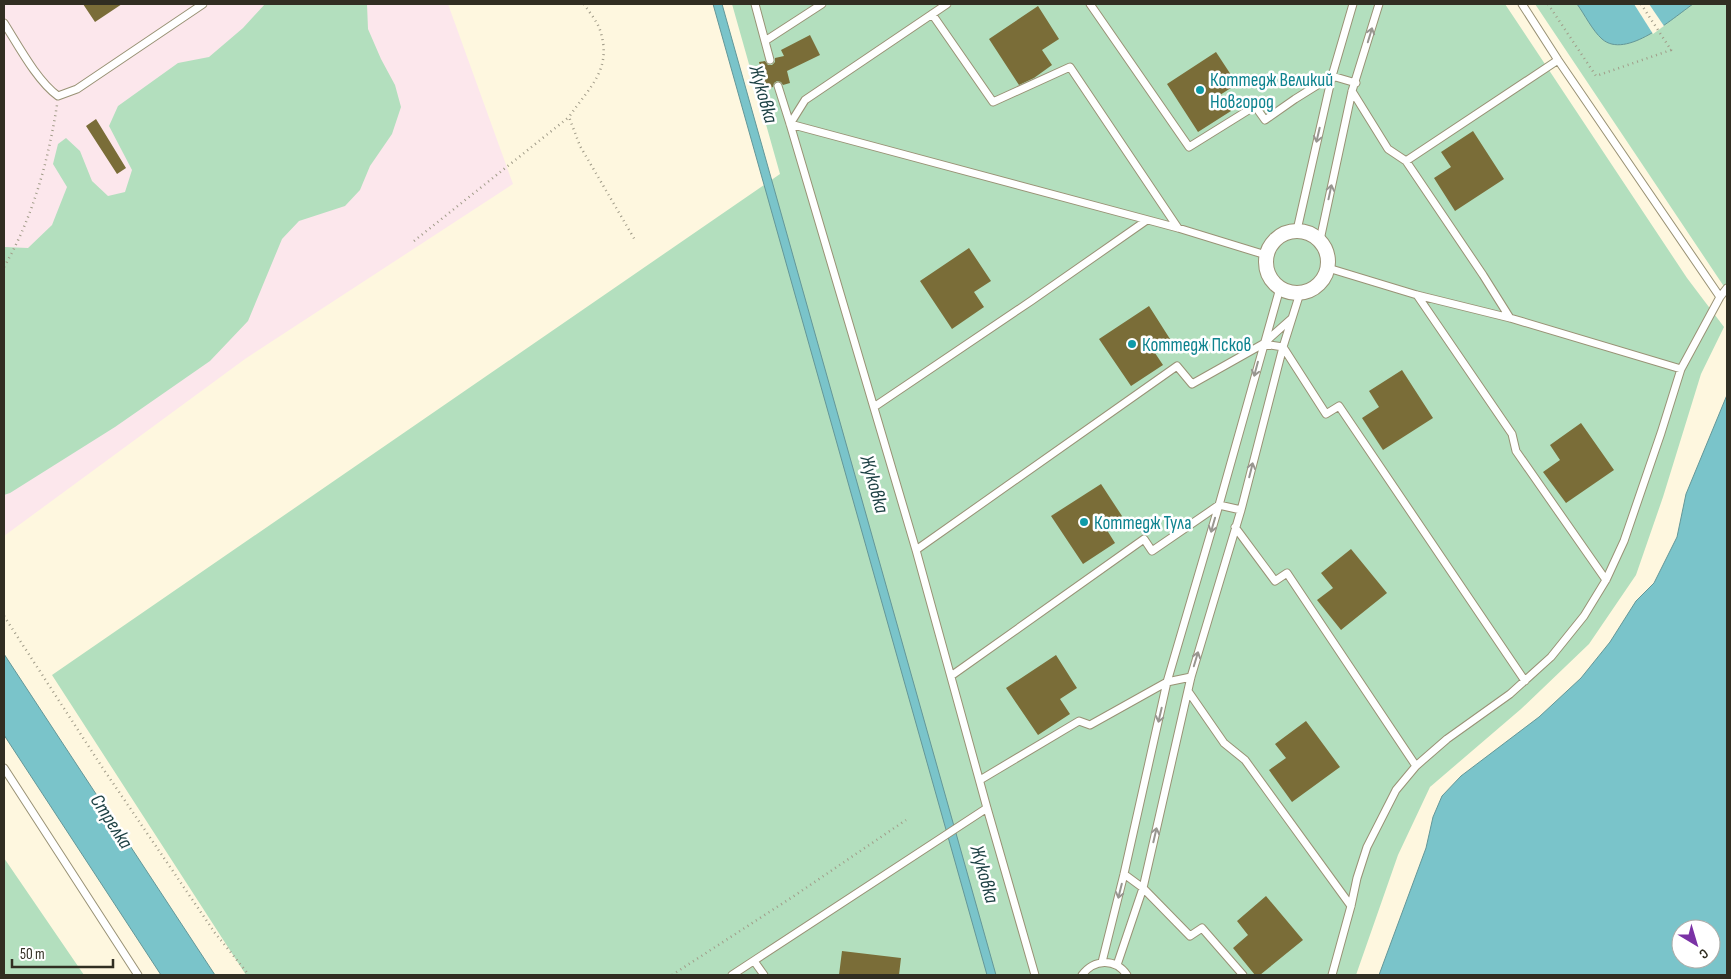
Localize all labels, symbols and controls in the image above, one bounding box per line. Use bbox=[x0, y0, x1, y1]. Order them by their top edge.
one-way arrow bbox=[1365, 27, 1375, 43]
water label: Жуковка bbox=[743, 62, 783, 126]
place label: Коттедж Великий Новгород bbox=[1210, 69, 1333, 114]
marker: Коттедж Великий Новгород bbox=[1194, 84, 1206, 96]
one-way arrow bbox=[1313, 127, 1322, 143]
one-way arrow bbox=[1326, 184, 1335, 200]
place label: Коттедж Псков bbox=[1142, 334, 1251, 357]
marker: Коттедж Псков bbox=[1126, 338, 1138, 350]
one-way arrow bbox=[1251, 360, 1261, 376]
water label: Жуковка bbox=[854, 452, 894, 516]
one-way arrow bbox=[1247, 462, 1256, 478]
place label: Коттедж Тула bbox=[1094, 512, 1192, 535]
marker: Коттедж Тула bbox=[1078, 516, 1090, 528]
one-way arrow bbox=[1208, 517, 1218, 533]
one-way arrow bbox=[1191, 652, 1201, 668]
one-way arrow bbox=[1155, 707, 1164, 723]
water label: Стрелка bbox=[85, 790, 138, 853]
one-way arrow bbox=[1151, 827, 1160, 843]
water label: Жуковка bbox=[964, 842, 1004, 906]
one-way arrow bbox=[1115, 882, 1124, 898]
north arrow bbox=[1671, 919, 1721, 969]
scale bar bbox=[12, 936, 114, 968]
text: 50 m bbox=[20, 945, 45, 964]
text: С bbox=[1696, 945, 1712, 963]

